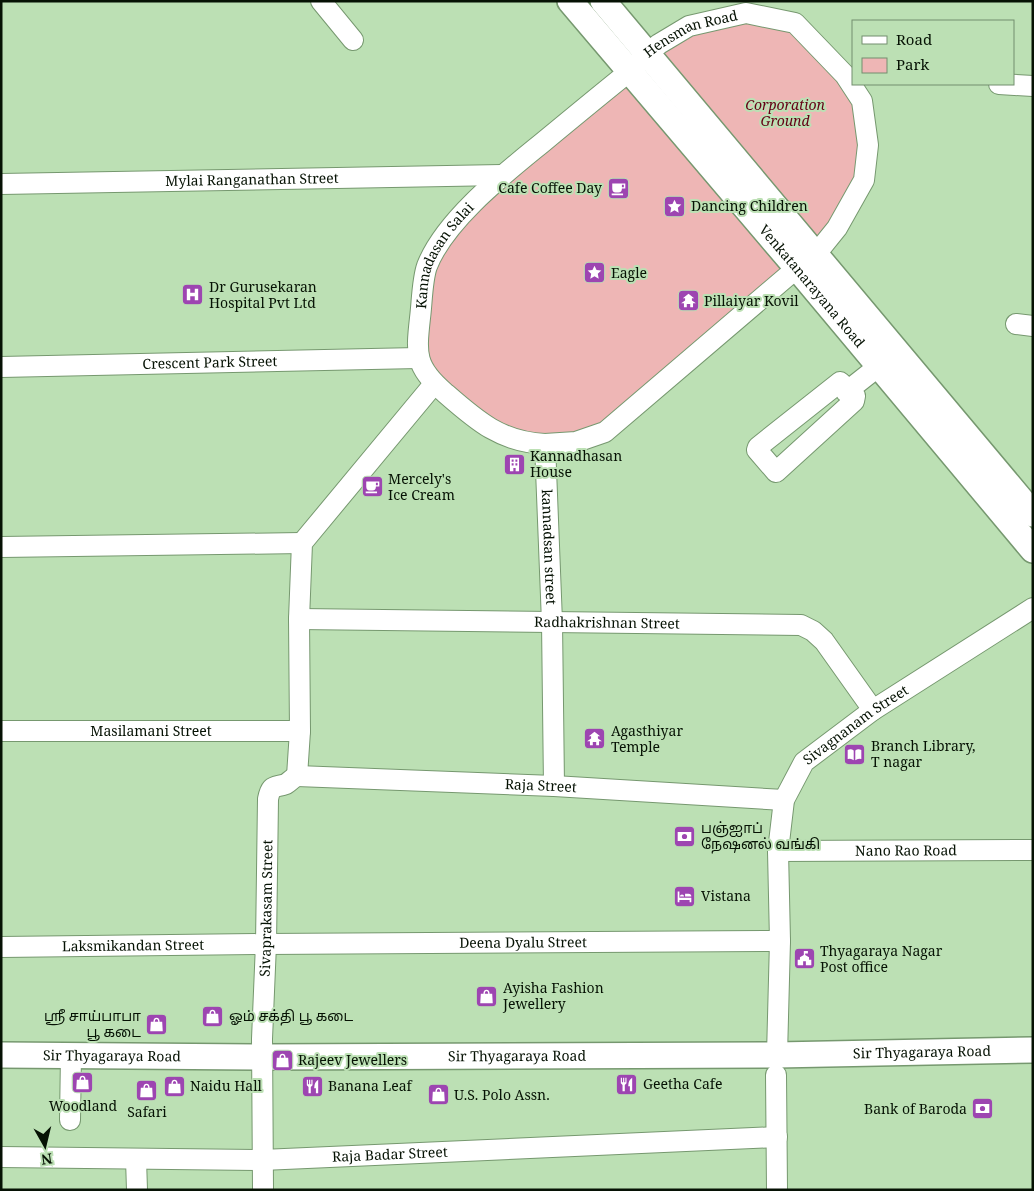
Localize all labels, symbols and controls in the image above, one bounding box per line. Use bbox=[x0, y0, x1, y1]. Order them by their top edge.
street label: Hensman Road bbox=[639, 5, 740, 62]
legend bbox=[852, 20, 1014, 85]
text: Road bbox=[896, 29, 932, 49]
text: Park bbox=[896, 54, 930, 74]
park label: Corporation Ground bbox=[745, 95, 825, 130]
street label: Mylai Ranganathan Street bbox=[165, 168, 339, 190]
cafe icon: Cafe Coffee Day bbox=[606, 176, 630, 200]
place label: Cafe Coffee Day bbox=[498, 178, 602, 197]
place icon: Dancing Children bbox=[663, 194, 687, 218]
place label: Dancing Children bbox=[691, 196, 808, 215]
street label: Kannadasan Salai bbox=[411, 197, 478, 310]
street label: Venkatanarayana Road bbox=[755, 220, 870, 352]
place icon: Eagle bbox=[583, 261, 607, 285]
place label: Eagle bbox=[611, 263, 647, 282]
place label: Dr Gurusekaran Hospital Pvt Ltd bbox=[209, 277, 317, 312]
hospital icon: Dr Gurusekaran Hospital Pvt Ltd bbox=[181, 283, 205, 307]
temple icon: Pillaiyar Kovil bbox=[676, 289, 700, 313]
place label: Pillaiyar Kovil bbox=[704, 291, 799, 310]
street label: Crescent Park Street bbox=[142, 351, 278, 373]
place label: Kannadhasan House bbox=[530, 446, 622, 481]
building icon: Kannadhasan House bbox=[502, 452, 526, 476]
place label: Mercely's Ice Cream bbox=[388, 469, 455, 504]
cafe icon: Mercely's Ice Cream bbox=[360, 475, 384, 499]
street label: kannadsan street bbox=[538, 489, 561, 605]
street label: Radhakrishnan Street bbox=[534, 612, 680, 633]
street label: Sivagnanam Street bbox=[799, 680, 912, 769]
street label: Masilamani Street bbox=[90, 721, 212, 740]
place label: Agasthiyar Temple bbox=[611, 721, 683, 756]
temple icon: Agasthiyar Temple bbox=[583, 727, 607, 751]
place label: Branch Library, T nagar bbox=[871, 736, 976, 771]
library icon: Branch Library, T nagar bbox=[843, 742, 867, 766]
street label: Raja Street bbox=[505, 774, 577, 796]
place label: பஞ்ஐாப் நேஷனல் வங்கி bbox=[701, 818, 820, 854]
bank icon: பஞ்ஐாப் நேஷனல் வங்கி bbox=[673, 824, 697, 848]
street label: Sivaprakasam Street bbox=[255, 839, 276, 977]
street label: Nano Rao Road bbox=[855, 840, 957, 860]
hotel icon: Vistana bbox=[673, 884, 697, 908]
place label: Vistana bbox=[701, 886, 751, 905]
street label: Deena Dyalu Street bbox=[459, 932, 587, 952]
street label: Laksmikandan Street bbox=[62, 935, 204, 955]
place label: Thyagaraya Nagar Post office bbox=[820, 941, 943, 976]
public building icon: Thyagaraya Nagar Post office bbox=[792, 947, 816, 971]
place label: Ayisha Fashion Jewellery bbox=[502, 978, 604, 1013]
shop icon: Ayisha Fashion Jewellery bbox=[475, 984, 499, 1008]
shop icon: ஓம் சக்தி பூ கடை bbox=[201, 1004, 225, 1028]
place label: ஶ்ரீ சாய்பாபா பூ கடை bbox=[44, 1006, 141, 1042]
place label: ஓம் சக்தி பூ கடை bbox=[229, 1006, 353, 1026]
shop icon: ஶ்ரீ சாய்பாபா பூ கடை bbox=[145, 1012, 169, 1036]
street label: Sir Thyagaraya Road bbox=[853, 1041, 992, 1063]
street label: Sir Thyagaraya Road bbox=[43, 1045, 181, 1065]
street label: Sir Thyagaraya Road bbox=[448, 1046, 586, 1065]
shop icon: Rajeev Jewellers bbox=[270, 1048, 294, 1072]
place label: Rajeev Jewellers bbox=[298, 1050, 407, 1069]
shop icon: Woodland bbox=[71, 1071, 95, 1095]
restaurant icon: Geetha Cafe bbox=[615, 1072, 639, 1096]
shop icon: Naidu Hall bbox=[162, 1074, 186, 1098]
restaurant icon: Banana Leaf bbox=[300, 1074, 324, 1098]
place label: Geetha Cafe bbox=[643, 1074, 722, 1093]
place label: Naidu Hall bbox=[190, 1076, 262, 1095]
place label: Banana Leaf bbox=[328, 1076, 414, 1095]
shop icon: Safari bbox=[135, 1078, 159, 1102]
shop icon: U.S. Polo Assn. bbox=[426, 1083, 450, 1107]
place label: U.S. Polo Assn. bbox=[454, 1085, 550, 1104]
place label: Woodland bbox=[49, 1096, 118, 1115]
bank icon: Bank of Baroda bbox=[971, 1097, 995, 1121]
place label: Bank of Baroda bbox=[864, 1099, 967, 1118]
place label: Safari bbox=[127, 1102, 167, 1121]
north arrow bbox=[20, 1121, 70, 1171]
street label: Raja Badar Street bbox=[332, 1142, 448, 1166]
text: N bbox=[40, 1149, 54, 1170]

